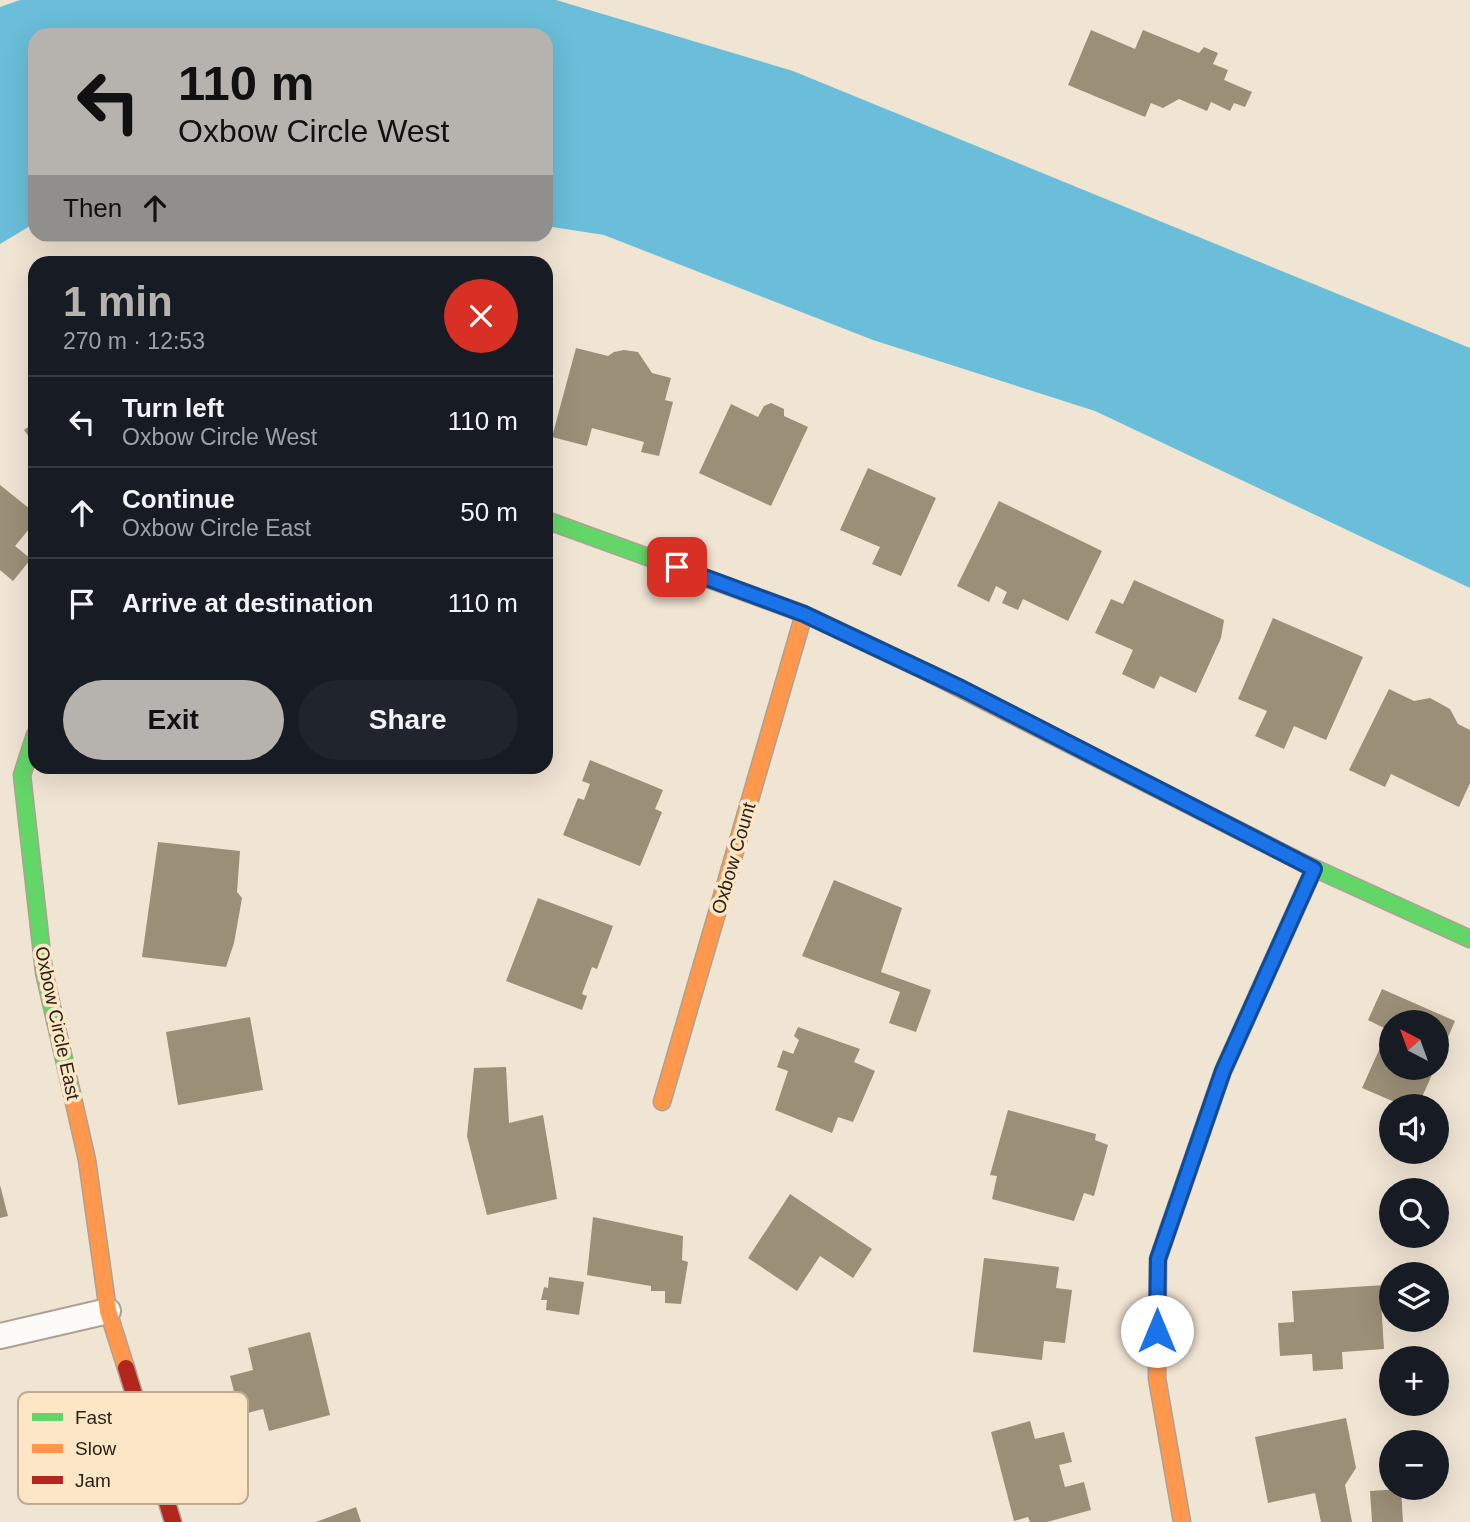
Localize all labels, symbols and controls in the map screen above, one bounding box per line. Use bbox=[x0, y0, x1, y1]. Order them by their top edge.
icon: left bbox=[63, 56, 154, 147]
text: 110 m bbox=[178, 56, 314, 110]
text: Oxbow Circle West bbox=[178, 113, 449, 149]
icon: ahead bbox=[136, 189, 174, 227]
text: Then bbox=[63, 193, 122, 223]
text: 1 min bbox=[63, 278, 173, 325]
button: close bbox=[444, 279, 518, 353]
text: 270 m · 12:53 bbox=[63, 328, 205, 354]
text: Turn left bbox=[122, 393, 224, 423]
icon: left bbox=[63, 403, 101, 441]
text: 110 m bbox=[448, 406, 518, 436]
text: Oxbow Circle West bbox=[122, 424, 317, 450]
text: Continue bbox=[122, 484, 235, 514]
icon: ahead bbox=[63, 494, 101, 532]
text: 50 m bbox=[460, 497, 518, 527]
text: Oxbow Circle East bbox=[122, 515, 311, 541]
pin bbox=[647, 537, 707, 597]
icon: arrive bbox=[658, 548, 696, 586]
icon: arrive bbox=[63, 585, 101, 623]
text: Arrive at destination bbox=[122, 588, 373, 618]
text: 110 m bbox=[448, 588, 518, 618]
button: Exit bbox=[63, 680, 284, 760]
button: Share bbox=[298, 680, 518, 760]
street label: Oxbow Count bbox=[708, 799, 760, 916]
street label: Oxbow Circle East bbox=[31, 944, 84, 1102]
north arrow bbox=[1379, 1010, 1449, 1080]
map controls bbox=[1379, 1010, 1449, 1500]
button: sound bbox=[1379, 1094, 1449, 1164]
button: search bbox=[1379, 1178, 1449, 1248]
button: layers bbox=[1379, 1262, 1449, 1332]
position arrow bbox=[1120, 1294, 1194, 1368]
button: + bbox=[1379, 1346, 1449, 1416]
legend bbox=[18, 1392, 248, 1504]
text: Fast bbox=[75, 1407, 113, 1428]
button: − bbox=[1379, 1430, 1449, 1500]
text: Slow bbox=[75, 1438, 116, 1459]
text: Jam bbox=[75, 1470, 111, 1491]

